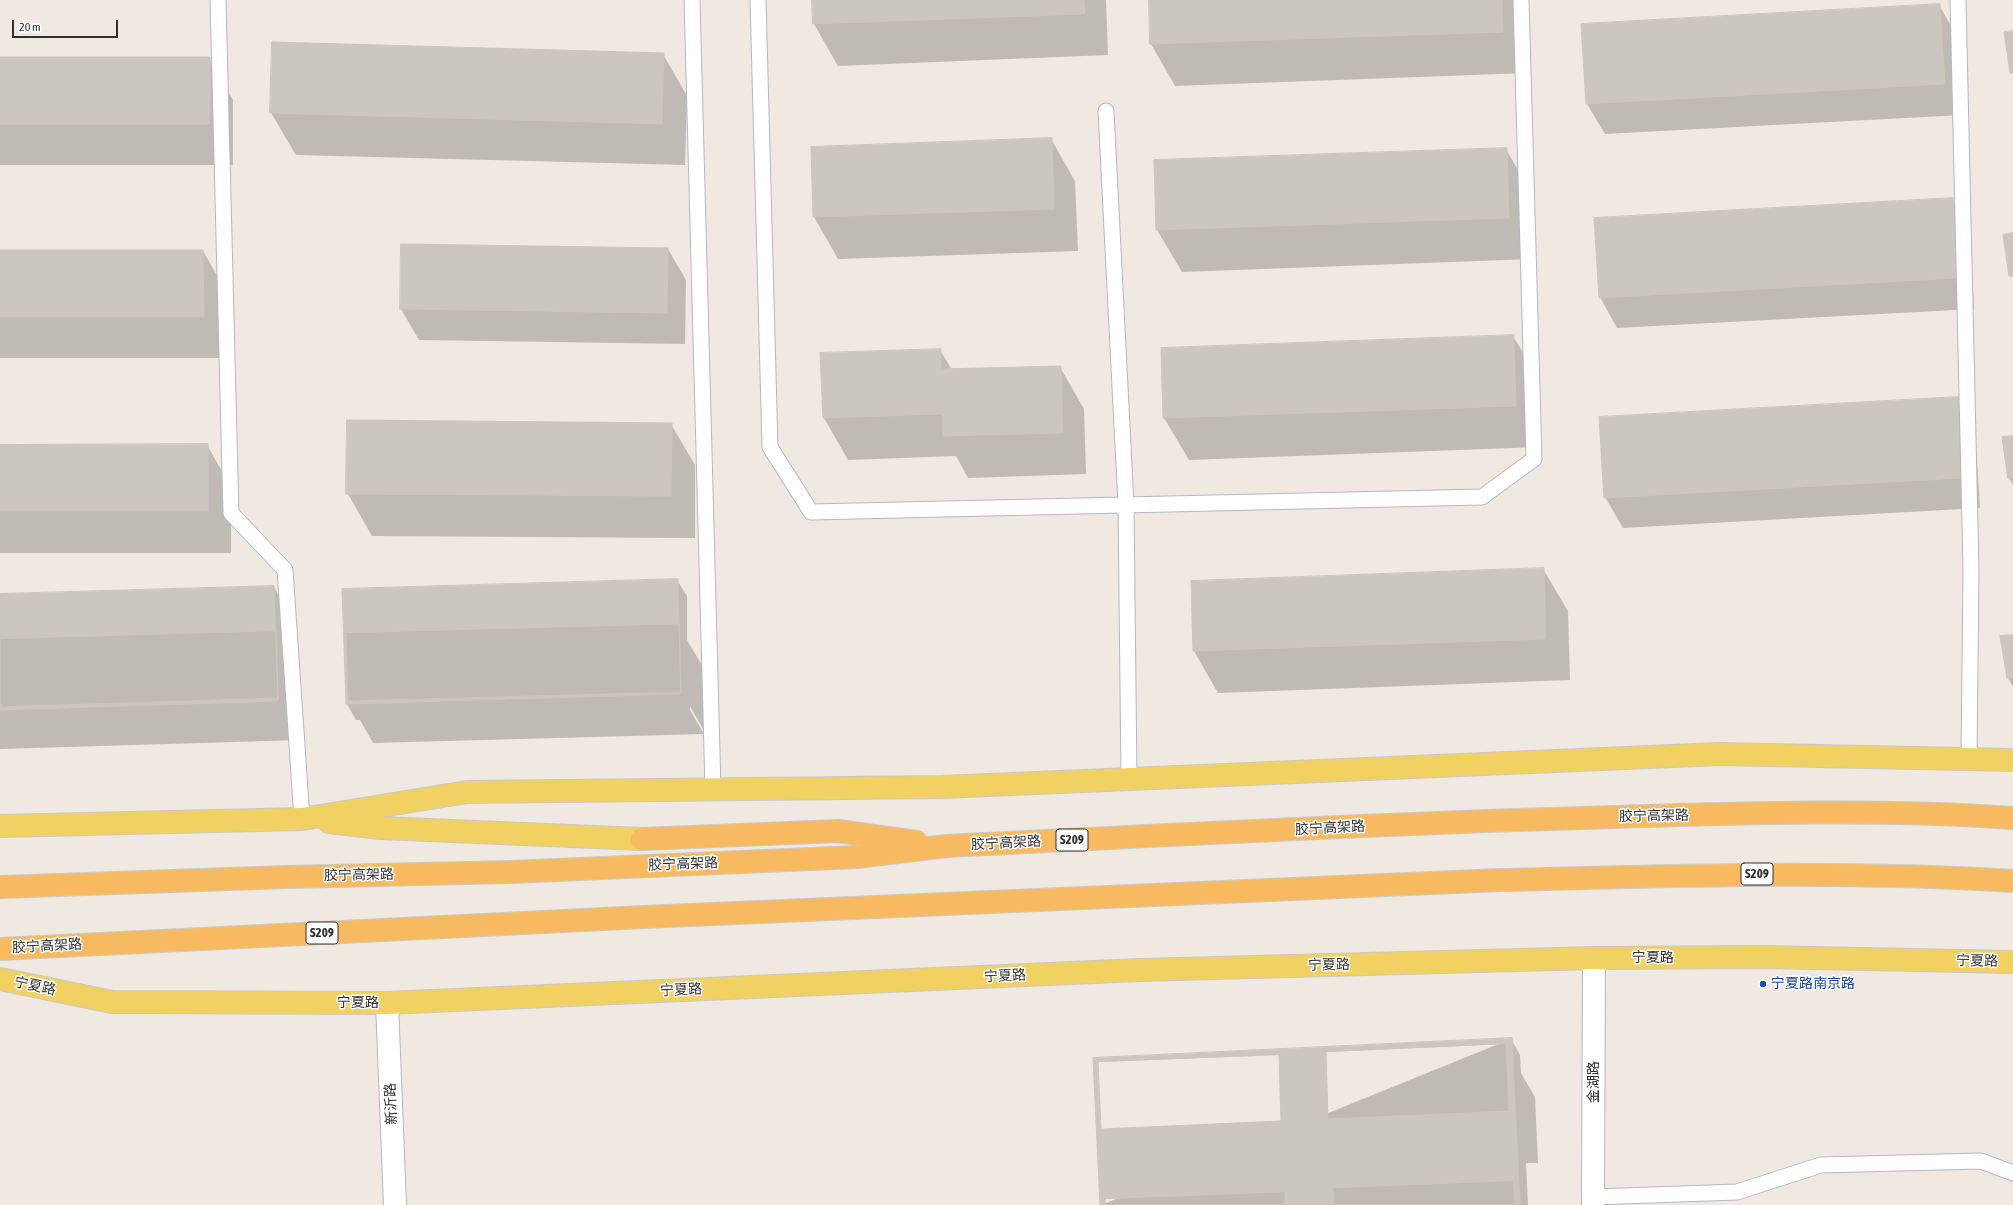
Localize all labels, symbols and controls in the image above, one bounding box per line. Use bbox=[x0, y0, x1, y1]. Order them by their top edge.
scale bar bbox=[14, 12, 120, 38]
text: 20 m bbox=[19, 20, 41, 34]
street label: 胶宁高架路 bbox=[1619, 807, 1689, 825]
street label: 胶宁高架路 bbox=[1295, 818, 1365, 838]
road number: S209 bbox=[1056, 829, 1088, 851]
street label: 胶宁高架路 bbox=[971, 833, 1041, 853]
street label: 胶宁高架路 bbox=[648, 854, 718, 874]
road number: S209 bbox=[1741, 863, 1773, 885]
street label: 胶宁高架路 bbox=[324, 866, 394, 884]
road number: S209 bbox=[306, 922, 338, 944]
street label: 胶宁高架路 bbox=[12, 936, 82, 956]
street label: 宁夏路 bbox=[1632, 950, 1674, 966]
street label: 宁夏路 bbox=[1956, 952, 1998, 970]
street label: 宁夏路 bbox=[1308, 956, 1350, 974]
street label: 宁夏路 bbox=[984, 967, 1026, 985]
street label: 宁夏路 bbox=[13, 973, 57, 999]
place label: 宁夏路南京路 bbox=[1771, 976, 1855, 992]
marker: 宁夏路南京路 bbox=[1758, 979, 1768, 989]
street label: 宁夏路 bbox=[660, 981, 702, 999]
street label: 宁夏路 bbox=[337, 995, 379, 1011]
street label: 金湖路 bbox=[1586, 1061, 1602, 1103]
street label: 新沂路 bbox=[382, 1083, 400, 1125]

